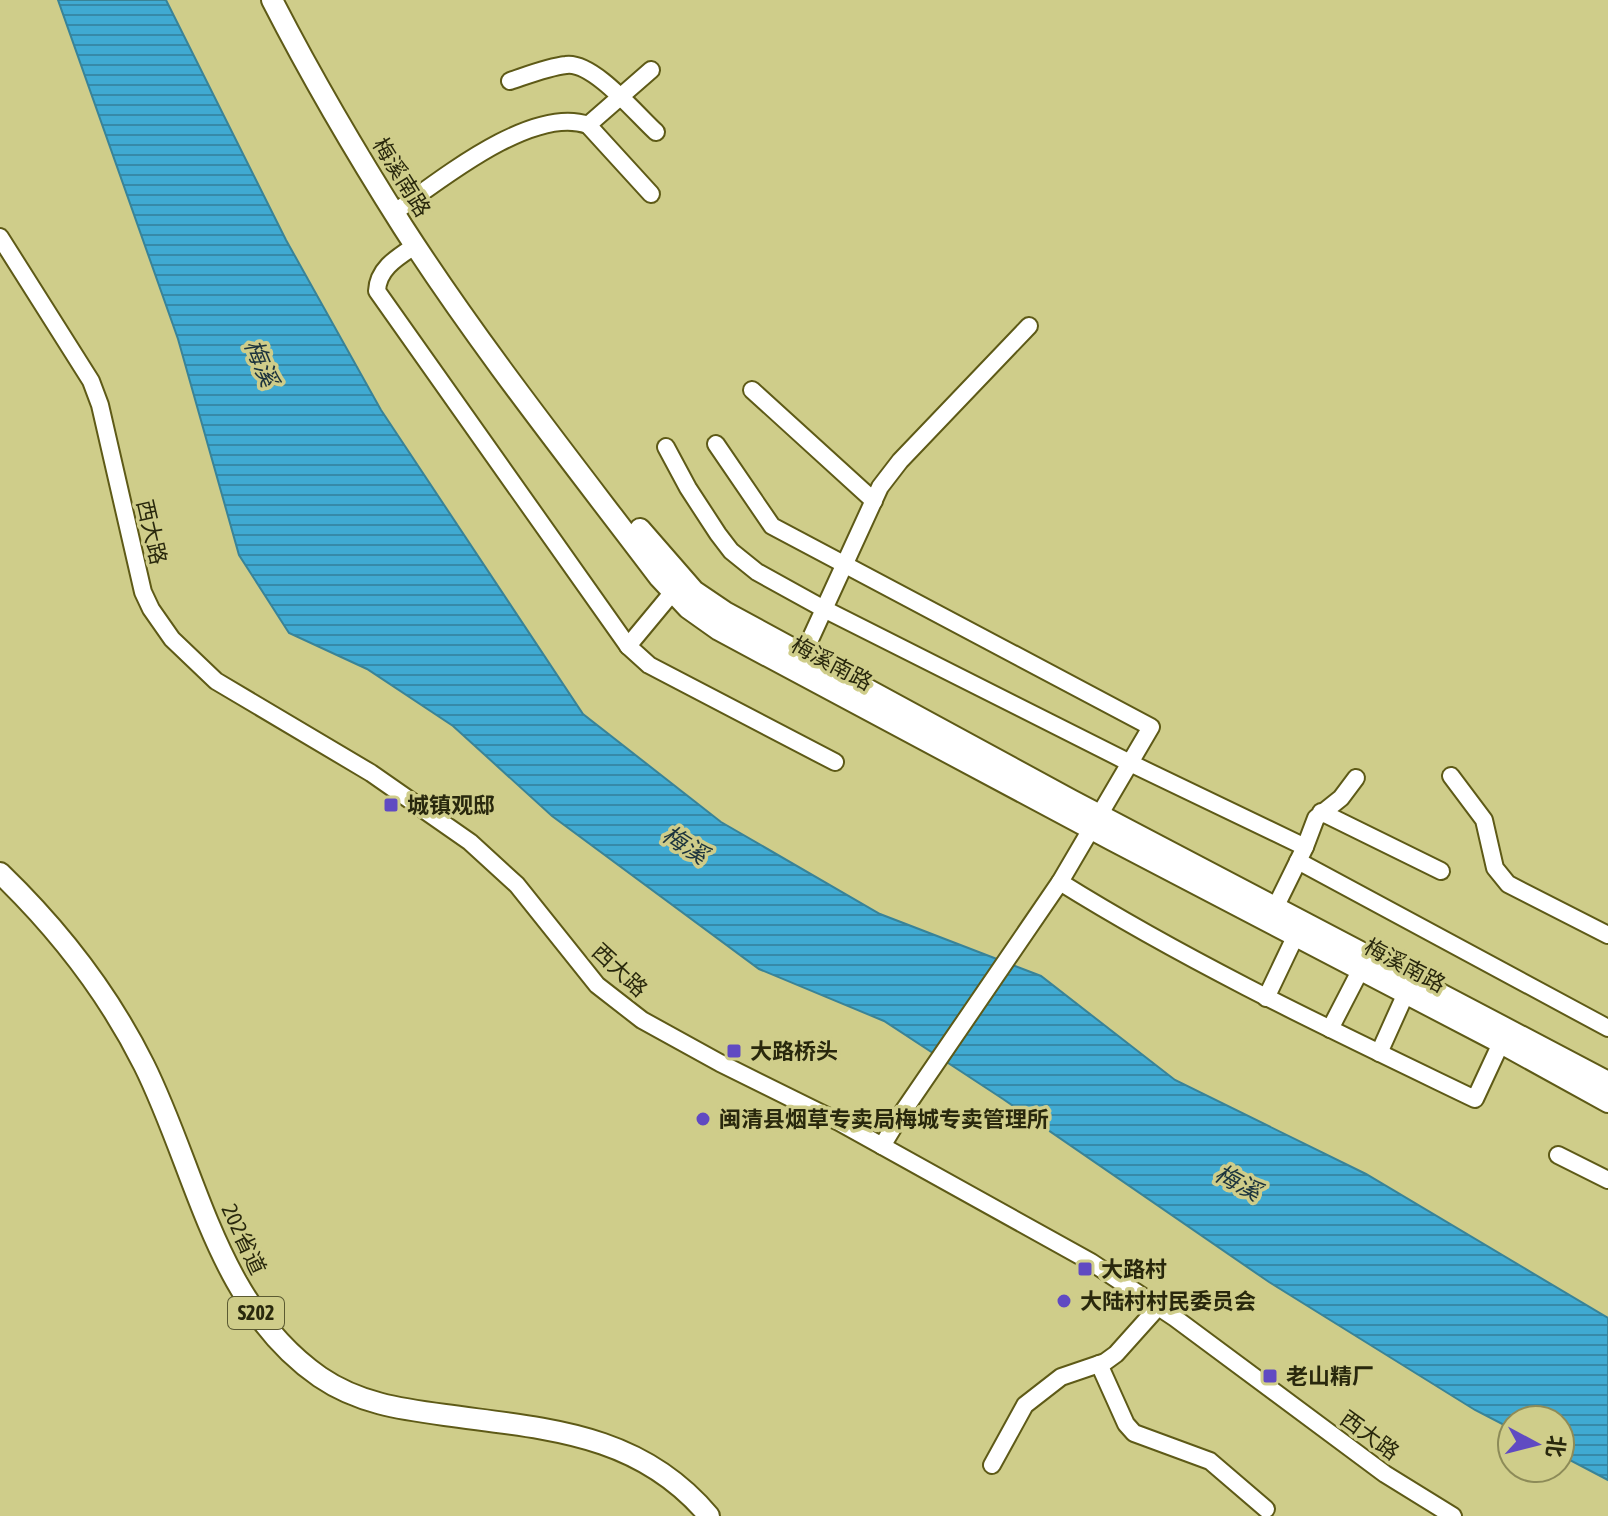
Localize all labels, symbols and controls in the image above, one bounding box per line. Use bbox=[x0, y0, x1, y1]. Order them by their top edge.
street label: 梅溪南路 bbox=[368, 133, 436, 221]
water label: 梅溪 bbox=[240, 335, 284, 393]
street label: 西大路 bbox=[132, 497, 172, 567]
street label: 梅溪南路 bbox=[787, 631, 877, 695]
place label: 城镇观邸 bbox=[407, 792, 495, 818]
marker: 城镇观邸 bbox=[382, 796, 400, 814]
water label: 梅溪 bbox=[658, 820, 715, 871]
street label: 梅溪南路 bbox=[1360, 933, 1450, 997]
street label: 西大路 bbox=[587, 938, 653, 1002]
place label: 大路桥头 bbox=[750, 1038, 838, 1064]
marker: 大路桥头 bbox=[725, 1042, 743, 1060]
place label: 闽清县烟草专卖局梅城专卖管理所 bbox=[719, 1106, 1049, 1132]
marker: 闽清县烟草专卖局梅城专卖管理所 bbox=[694, 1110, 712, 1128]
water label: 梅溪 bbox=[1211, 1159, 1268, 1207]
street label: 202省道 bbox=[216, 1200, 272, 1278]
place label: 大路村 bbox=[1101, 1256, 1167, 1282]
marker: 大路村 bbox=[1076, 1260, 1094, 1278]
place label: 大陆村村民委员会 bbox=[1080, 1288, 1256, 1314]
marker: 大陆村村民委员会 bbox=[1055, 1292, 1073, 1310]
road number: S202 bbox=[228, 1297, 284, 1329]
place label: 老山精厂 bbox=[1286, 1363, 1374, 1389]
marker: 老山精厂 bbox=[1261, 1367, 1279, 1385]
north arrow bbox=[1496, 1404, 1576, 1484]
street label: 西大路 bbox=[1336, 1405, 1404, 1465]
text: 北 bbox=[1542, 1434, 1570, 1459]

